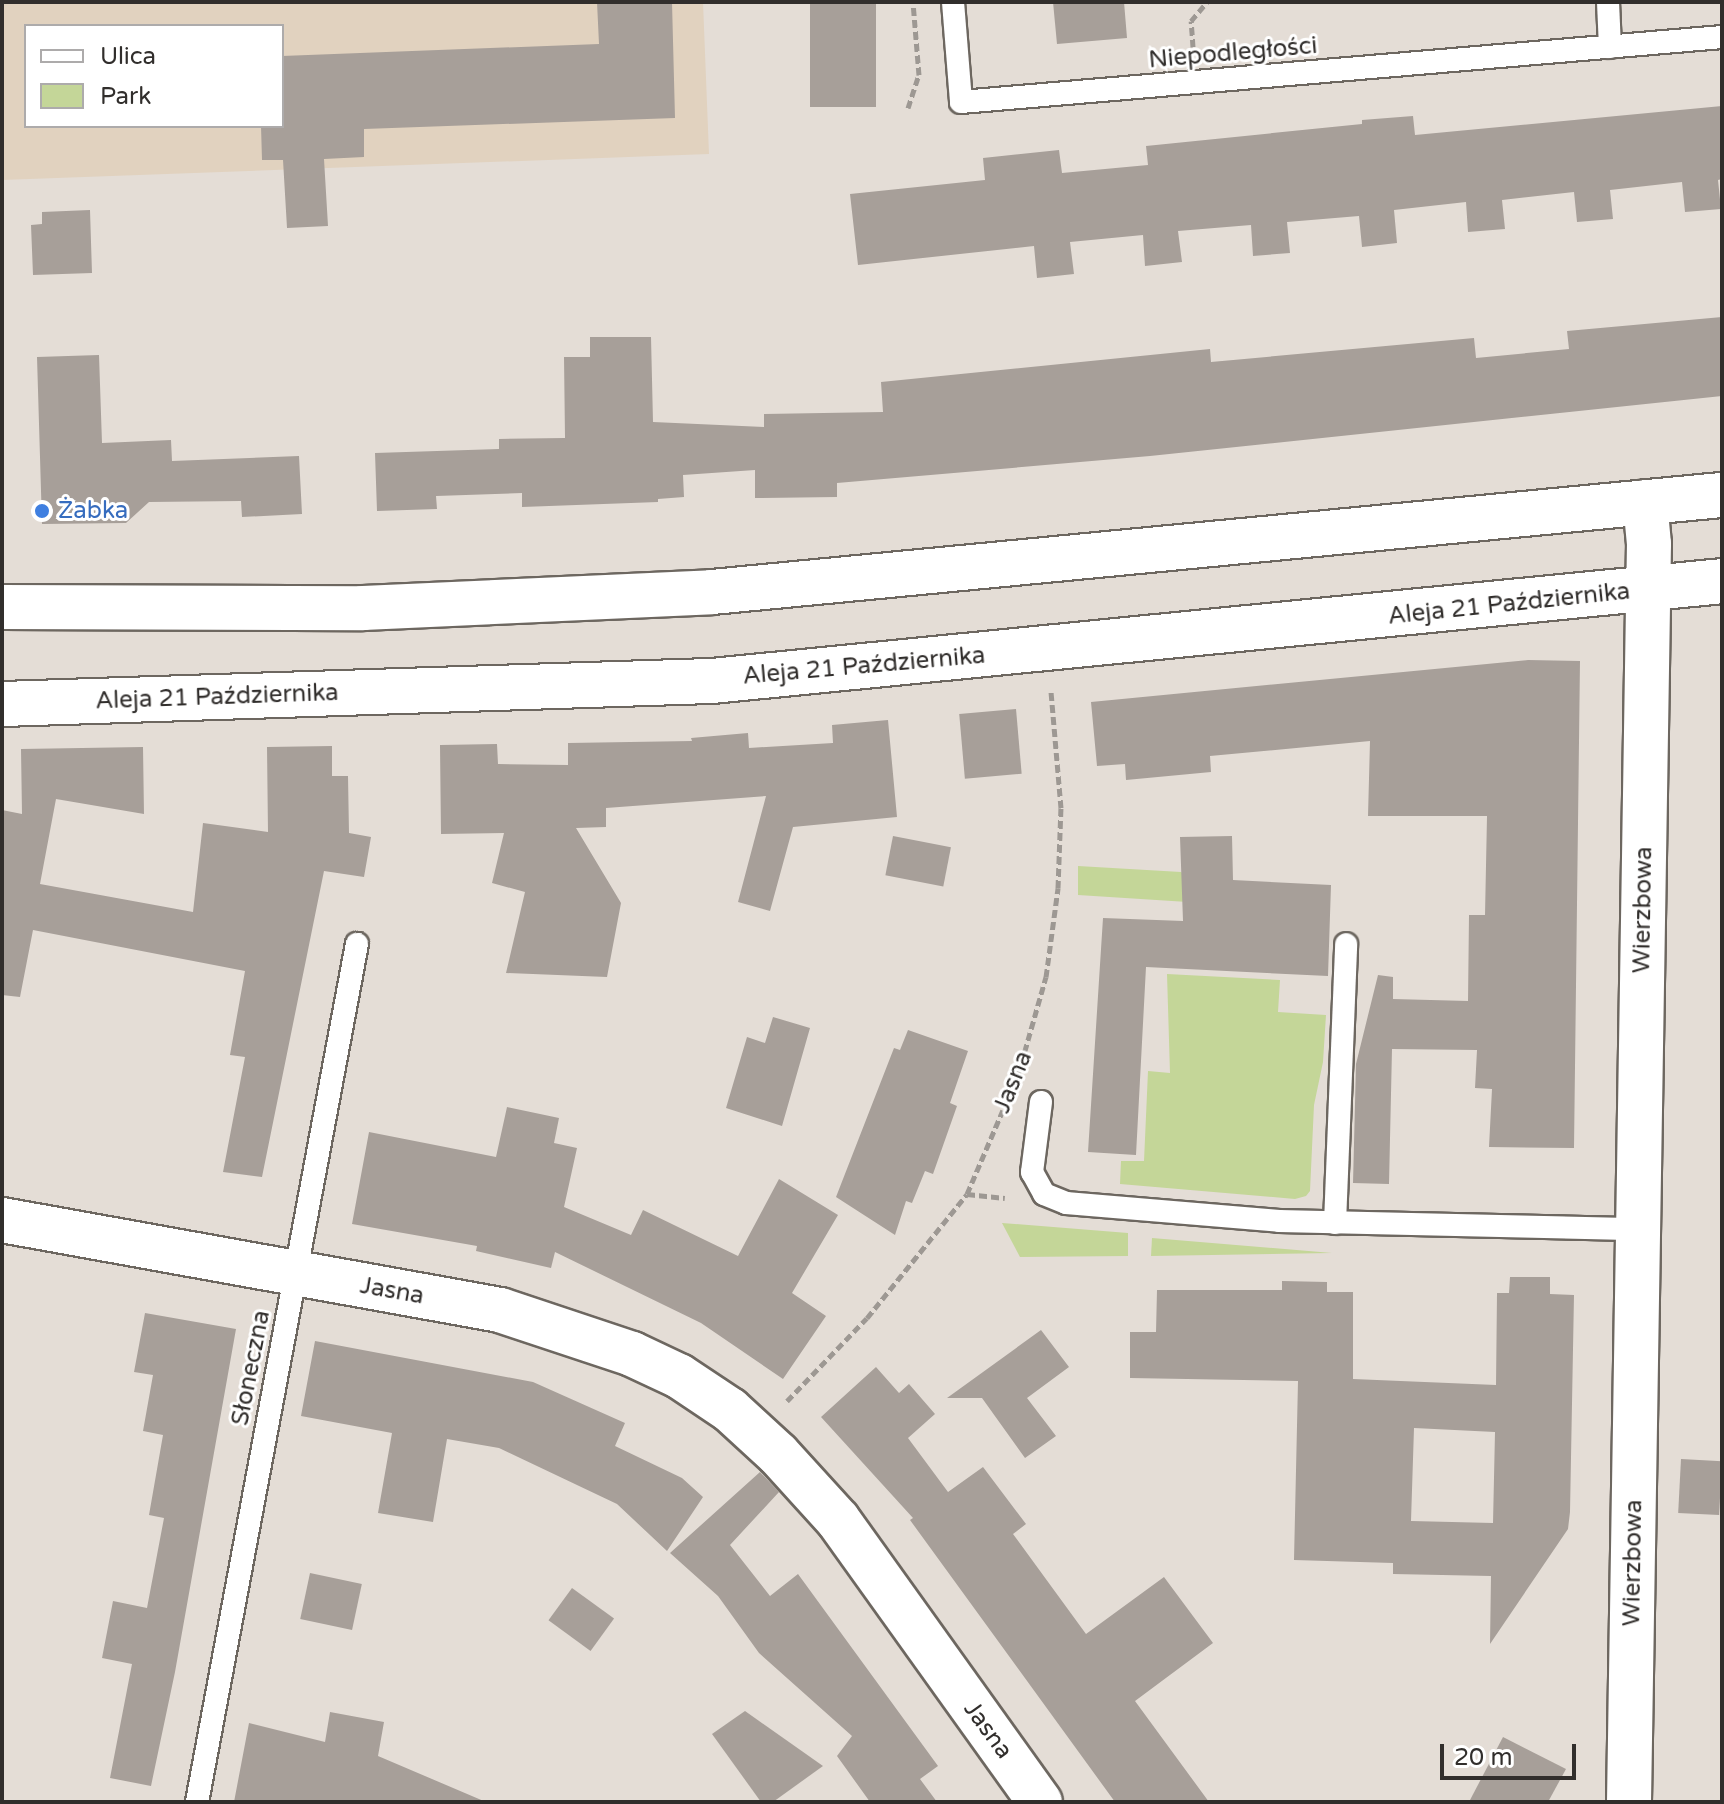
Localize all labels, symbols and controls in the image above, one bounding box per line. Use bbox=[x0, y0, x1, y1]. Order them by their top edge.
legend bbox=[24, 24, 284, 128]
street label: Niepodległości bbox=[1147, 31, 1319, 75]
text: Ulica bbox=[100, 42, 156, 71]
text: Park bbox=[100, 82, 151, 111]
place label: Żabka bbox=[58, 497, 128, 525]
marker: Żabka bbox=[33, 502, 51, 520]
street label: Aleja 21 Października bbox=[1387, 577, 1631, 631]
street label: Aleja 21 Października bbox=[742, 641, 986, 691]
street label: Aleja 21 Października bbox=[95, 678, 339, 716]
street label: Wierzbowa bbox=[1627, 846, 1659, 974]
street label: Jasna bbox=[988, 1047, 1038, 1117]
street label: Jasna bbox=[358, 1271, 426, 1311]
street label: Słoneczna bbox=[226, 1308, 276, 1428]
street label: Wierzbowa bbox=[1617, 1499, 1649, 1627]
street label: Jasna bbox=[957, 1696, 1019, 1764]
scale bar bbox=[1444, 1728, 1580, 1778]
text: 20 m bbox=[1454, 1743, 1512, 1772]

